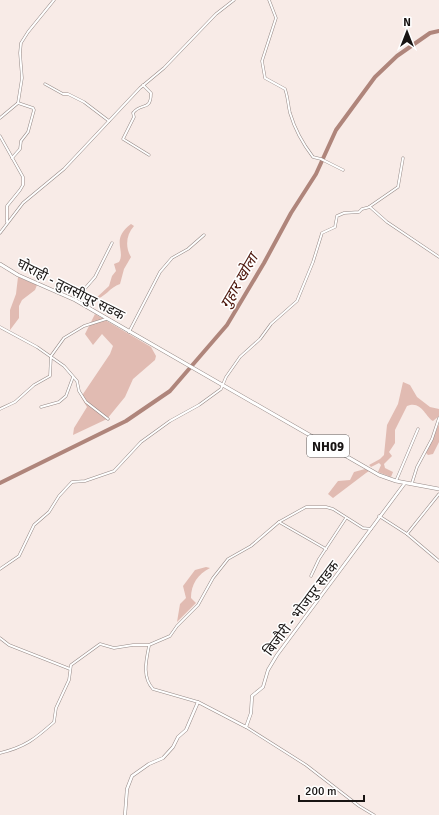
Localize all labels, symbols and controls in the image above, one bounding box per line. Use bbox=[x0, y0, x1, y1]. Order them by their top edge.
north arrow bbox=[387, 12, 427, 52]
text: N bbox=[403, 16, 411, 29]
water label: गुहार खोला bbox=[216, 248, 264, 312]
street label: घोराही - तुलसीपुर सडक bbox=[14, 255, 128, 325]
road number: NH09 bbox=[307, 435, 349, 457]
street label: बिजौरी - भोजपुर सडक bbox=[260, 557, 344, 660]
scale bar bbox=[299, 777, 364, 803]
text: 200 m bbox=[305, 784, 337, 799]

